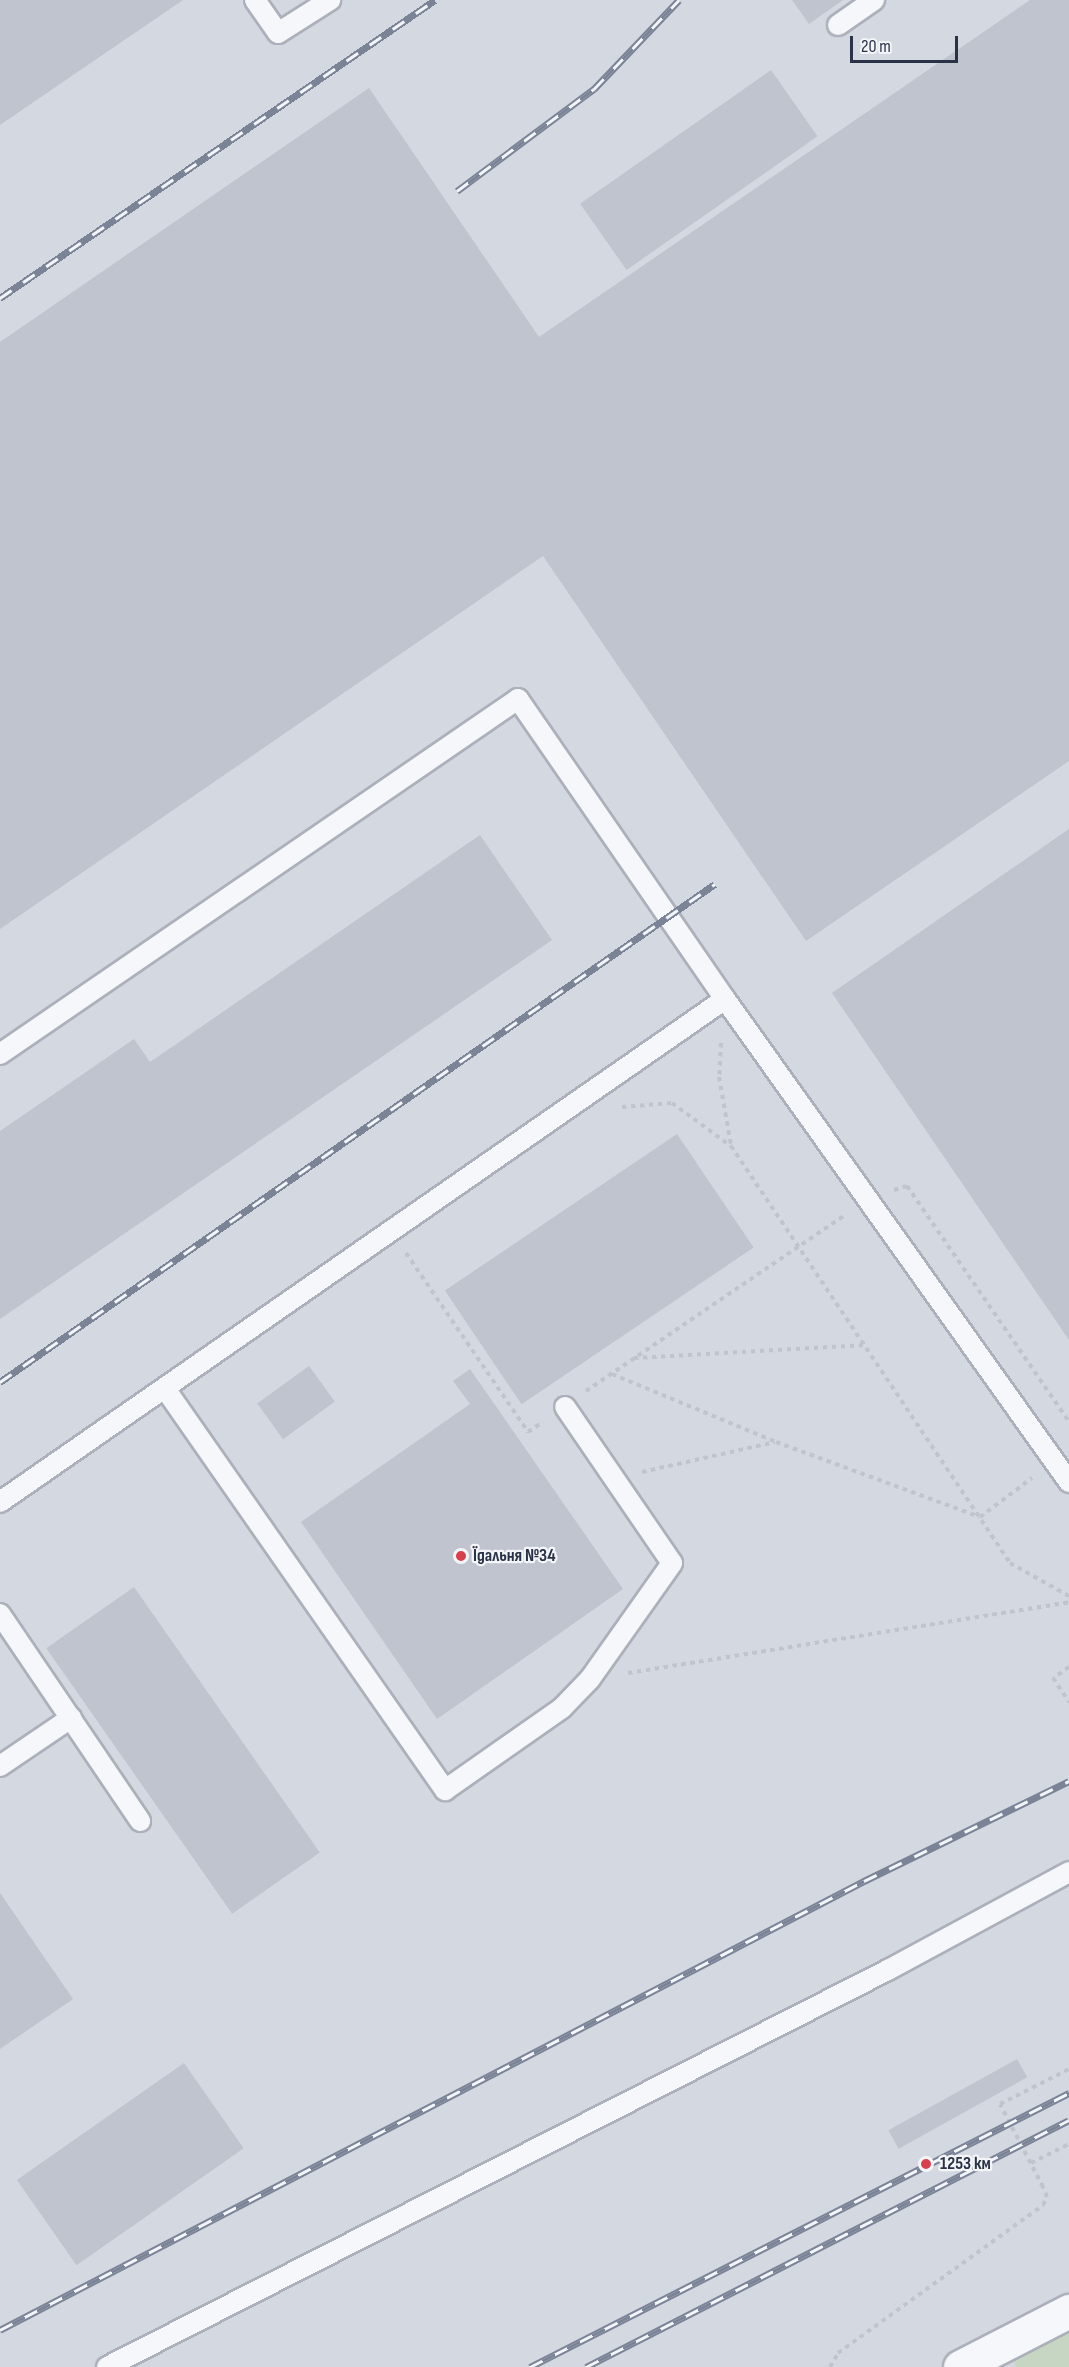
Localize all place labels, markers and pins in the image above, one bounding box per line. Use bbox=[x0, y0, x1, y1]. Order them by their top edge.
place label: Їдальня №34 bbox=[473, 1545, 556, 1567]
marker: Їдальня №34 bbox=[454, 1549, 468, 1563]
place label: 1253 км bbox=[940, 2153, 991, 2175]
marker: 1253 км bbox=[917, 2155, 935, 2173]

